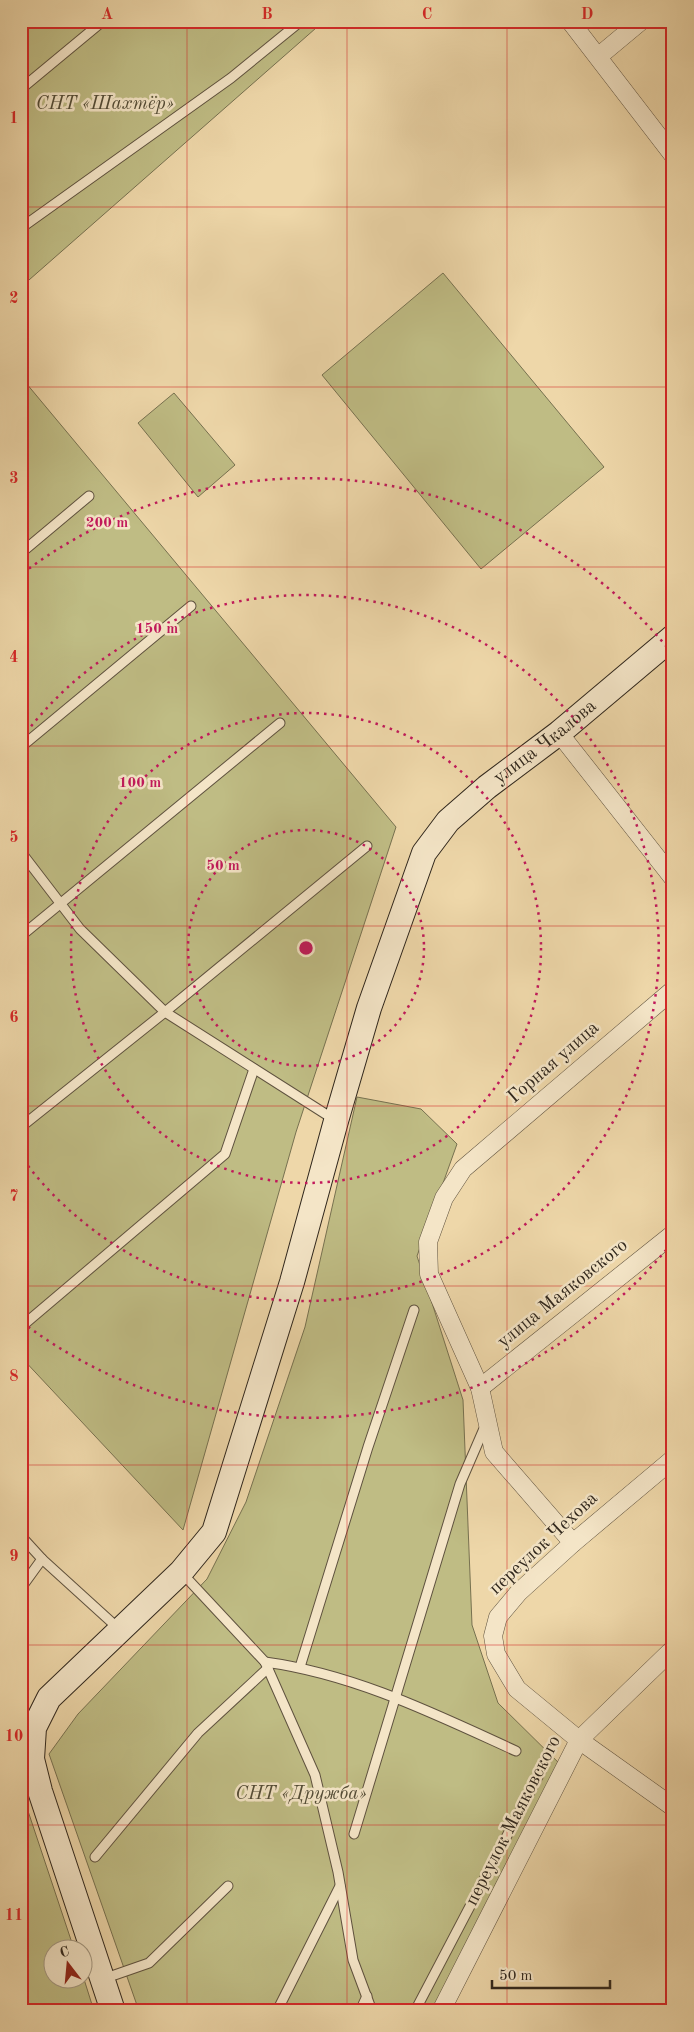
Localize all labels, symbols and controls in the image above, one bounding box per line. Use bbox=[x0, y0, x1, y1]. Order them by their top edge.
text: A bbox=[101, 7, 113, 23]
text: B bbox=[261, 7, 273, 23]
text: C bbox=[422, 7, 432, 23]
text: D bbox=[581, 7, 593, 23]
park label: СНТ «Шахтёр» bbox=[36, 95, 174, 114]
text: 1 bbox=[9, 111, 19, 127]
text: 2 bbox=[9, 291, 19, 307]
text: 3 bbox=[9, 471, 19, 487]
text: 200 m bbox=[86, 516, 128, 531]
text: 150 m bbox=[136, 622, 178, 637]
text: 4 bbox=[9, 650, 19, 666]
street label: улица Чкалова bbox=[490, 696, 601, 788]
text: 100 m bbox=[119, 776, 161, 791]
text: 5 bbox=[9, 830, 19, 846]
text: 50 m bbox=[206, 859, 240, 874]
centre of rings bbox=[297, 939, 315, 957]
text: 6 bbox=[9, 1010, 19, 1026]
street label: Горная улица bbox=[505, 1018, 604, 1108]
text: 7 bbox=[9, 1189, 19, 1205]
street label: улица Маяковского bbox=[494, 1236, 632, 1352]
text: 8 bbox=[9, 1369, 19, 1385]
street label: переулок Чехова bbox=[486, 1489, 602, 1599]
text: 9 bbox=[9, 1549, 19, 1565]
text: 10 bbox=[5, 1729, 23, 1745]
street label: переулок Маяковского bbox=[463, 1733, 565, 1909]
park label: СНТ «Дружба» bbox=[235, 1784, 367, 1804]
text: 11 bbox=[5, 1908, 23, 1924]
north arrow bbox=[42, 1940, 92, 1990]
text: С bbox=[58, 1944, 71, 1960]
scale bar bbox=[492, 1957, 609, 1989]
text: 50 m bbox=[499, 1969, 533, 1984]

